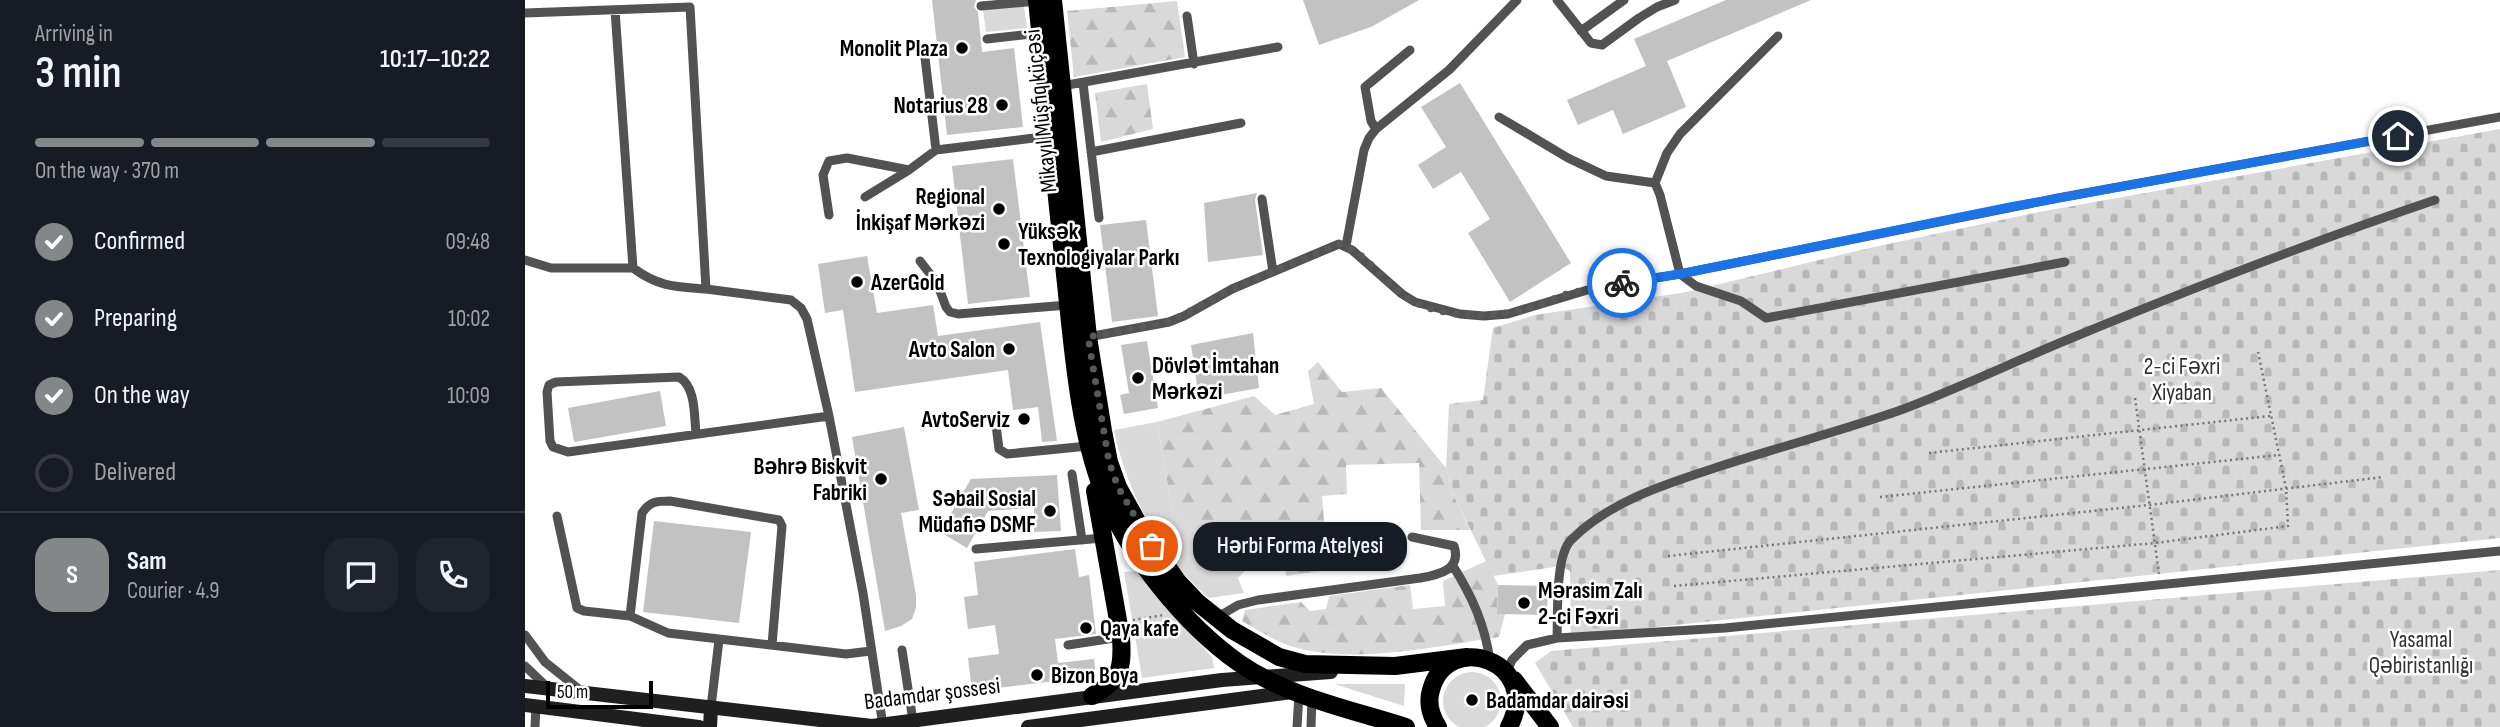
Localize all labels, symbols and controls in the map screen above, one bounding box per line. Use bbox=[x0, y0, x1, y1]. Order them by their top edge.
text: Arriving in bbox=[35, 20, 113, 48]
street label: Mikayıl Müşfiq küçəsi bbox=[1018, 28, 1064, 194]
place label: Monolit Plaza bbox=[840, 35, 948, 63]
marker: Monolit Plaza bbox=[954, 40, 970, 56]
text: 10:17–10:22 bbox=[380, 44, 490, 75]
text: 3 min bbox=[35, 46, 122, 101]
place label: Notarius 28 bbox=[894, 92, 988, 120]
marker: Notarius 28 bbox=[994, 97, 1010, 113]
pin bbox=[2368, 106, 2428, 166]
icon: home bbox=[2379, 117, 2417, 155]
text: On the way · 370 m bbox=[35, 157, 179, 185]
place label: Regional İnkişaf Mərkəzi bbox=[856, 183, 985, 237]
marker: Regional İnkişaf Mərkəzi bbox=[991, 201, 1007, 217]
place label: Yüksək Texnologiyalar Parkı bbox=[1018, 218, 1180, 272]
icon: check bbox=[35, 223, 73, 261]
text: Confirmed bbox=[94, 226, 185, 257]
text: 09:48 bbox=[445, 228, 490, 256]
marker: Yüksək Texnologiyalar Parkı bbox=[996, 236, 1012, 252]
courier bbox=[1587, 248, 1657, 318]
icon: bike bbox=[1603, 264, 1641, 302]
place label: AzerGold bbox=[870, 269, 944, 297]
marker: AzerGold bbox=[849, 274, 865, 290]
icon: check bbox=[35, 300, 73, 338]
text: Preparing bbox=[94, 303, 177, 334]
text: 10:02 bbox=[448, 305, 490, 333]
place label: Avto Salon bbox=[908, 336, 995, 364]
marker: Avto Salon bbox=[1001, 341, 1017, 357]
place label: Dövlət İmtahan Mərkəzi bbox=[1152, 352, 1279, 406]
park label: 2-ci Fəxri Xiyaban bbox=[2144, 353, 2220, 407]
marker: Dövlət İmtahan Mərkəzi bbox=[1130, 370, 1146, 386]
icon: check bbox=[35, 377, 73, 415]
text: On the way bbox=[94, 380, 190, 411]
text: 10:09 bbox=[447, 382, 490, 410]
place label: AvtoServiz bbox=[920, 406, 1010, 434]
marker: AvtoServiz bbox=[1016, 411, 1032, 427]
place label: Bəhrə Biskvit Fabriki bbox=[754, 453, 867, 507]
text: Delivered bbox=[94, 457, 176, 488]
marker: Bəhrə Biskvit Fabriki bbox=[873, 471, 889, 487]
place label: Səbail Sosial Müdafiə DSMF bbox=[919, 485, 1036, 539]
marker: Səbail Sosial Müdafiə DSMF bbox=[1042, 503, 1058, 519]
pin bbox=[1122, 516, 1182, 576]
callout: Hərbi Forma Atelyesi bbox=[1194, 522, 1407, 570]
icon: bag bbox=[1133, 527, 1171, 565]
text: Hərbi Forma Atelyesi bbox=[1217, 532, 1383, 560]
button: chat bbox=[324, 538, 398, 612]
button: phone bbox=[416, 538, 490, 612]
text: Sam bbox=[127, 546, 167, 577]
text: S bbox=[66, 560, 78, 591]
text: Courier · 4.9 bbox=[127, 577, 219, 605]
place label: Mərasim Zalı 2-ci Fəxri bbox=[1538, 577, 1643, 631]
marker: Mərasim Zalı 2-ci Fəxri bbox=[1516, 595, 1532, 611]
place label: Qaya kafe bbox=[1100, 615, 1179, 643]
marker: Qaya kafe bbox=[1078, 620, 1094, 636]
park label: Yasamal Qəbiristanlığı bbox=[2369, 626, 2473, 680]
place label: Bizon Boya bbox=[1051, 662, 1138, 690]
marker: Bizon Boya bbox=[1029, 667, 1045, 683]
street label: Badamdar şossesi bbox=[862, 672, 1002, 716]
scale bar bbox=[546, 678, 653, 710]
text: 50 m bbox=[557, 681, 588, 704]
place label: Badamdar dairəsi bbox=[1486, 687, 1629, 715]
marker: Badamdar dairəsi bbox=[1464, 692, 1480, 708]

